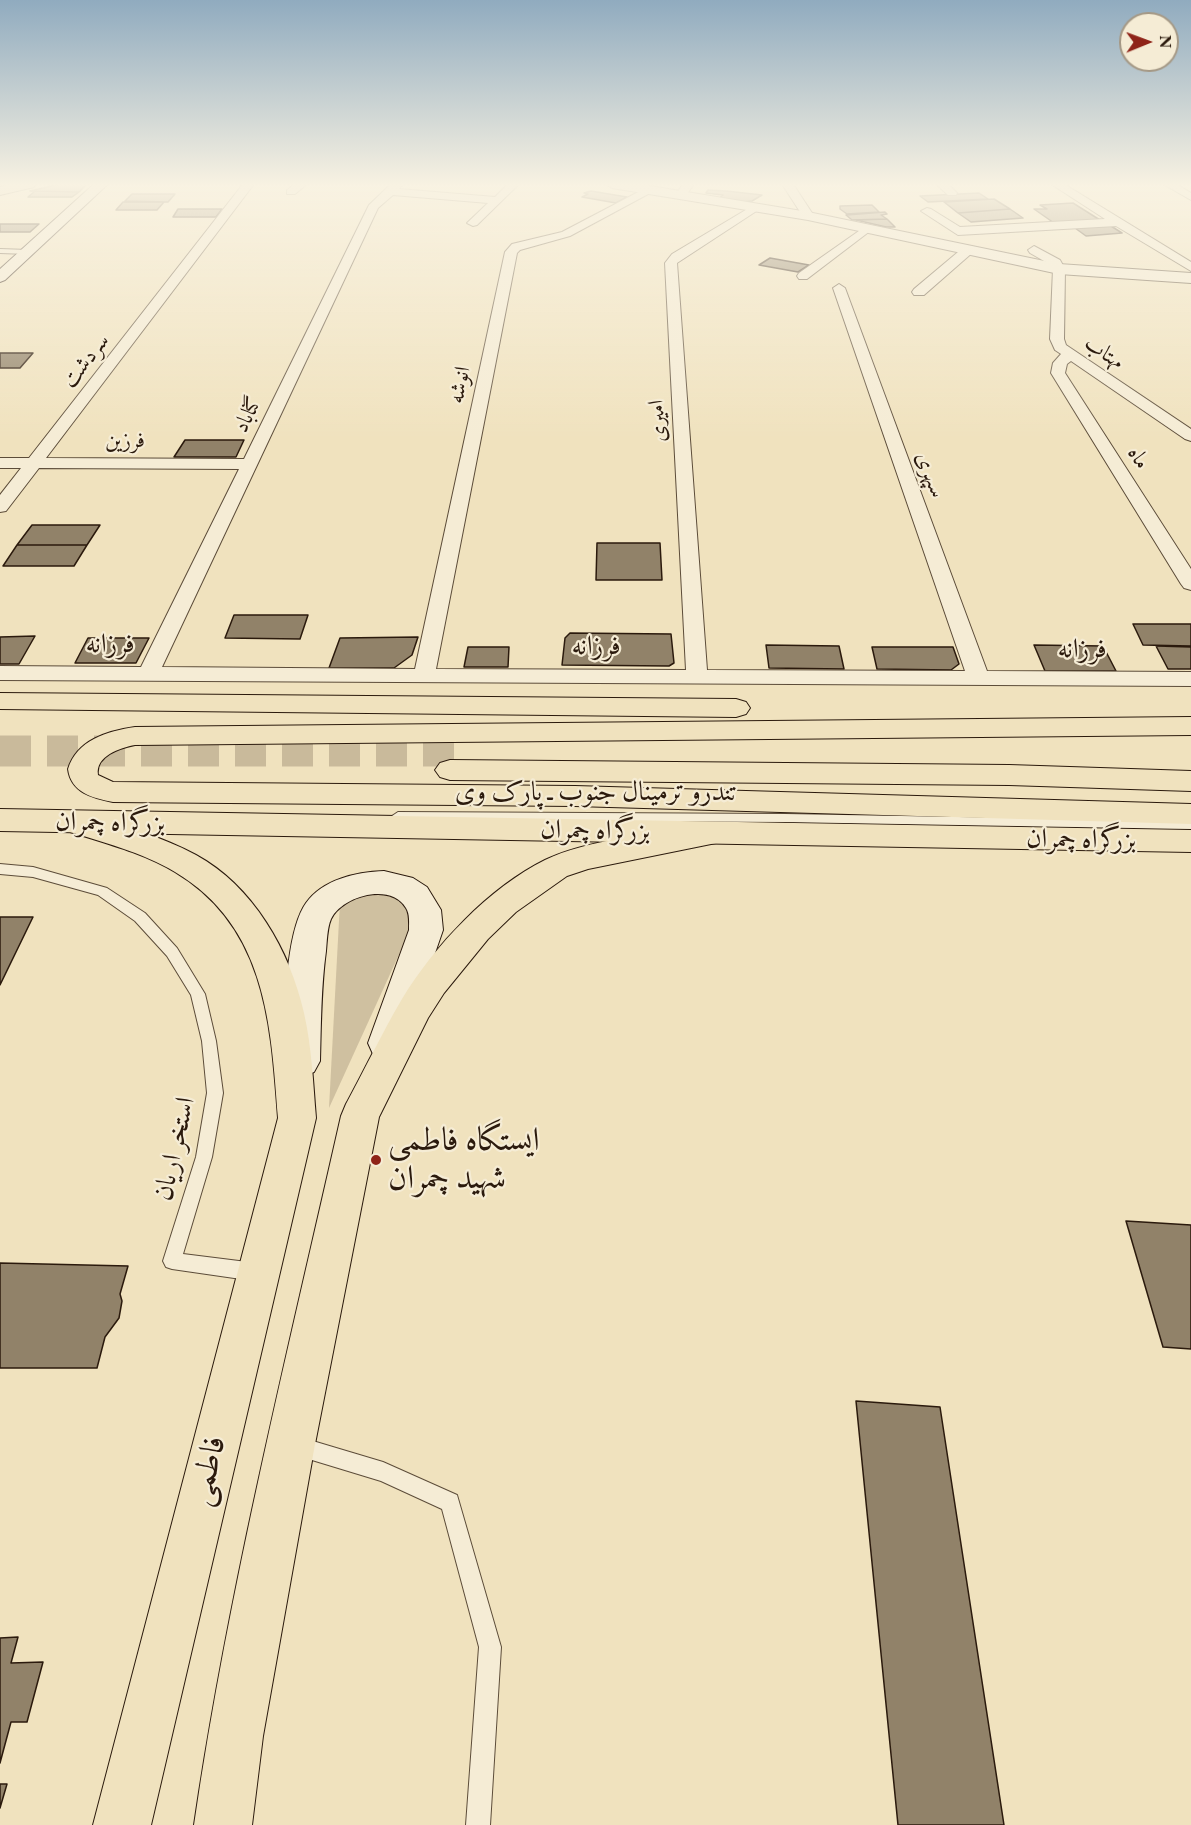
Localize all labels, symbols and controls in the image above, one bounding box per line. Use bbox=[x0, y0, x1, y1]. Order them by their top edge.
north arrow bbox=[1119, 12, 1179, 72]
text: N bbox=[1155, 35, 1176, 48]
street label: سردشت bbox=[57, 329, 115, 393]
street label: مهتاب bbox=[1079, 330, 1129, 376]
street label: انوشه bbox=[443, 364, 477, 406]
street label: گناباد bbox=[228, 393, 268, 437]
street label: امیری bbox=[643, 399, 673, 443]
street label: فرزین bbox=[105, 428, 145, 454]
street label: ماه bbox=[1121, 442, 1155, 474]
street label: سپهری bbox=[910, 448, 950, 502]
street label: فرزانه bbox=[85, 629, 135, 661]
street label: فرزانه bbox=[571, 631, 621, 663]
street label: فرزانه bbox=[1057, 634, 1107, 666]
street label: تندرو ترمینال جنوب ـ پارک وی bbox=[455, 777, 737, 809]
street label: بزرگراه چمران bbox=[55, 806, 165, 840]
street label: بزرگراه چمران bbox=[540, 814, 650, 848]
street label: بزرگراه چمران bbox=[1026, 823, 1136, 857]
street label: استخر اریان bbox=[147, 1094, 203, 1204]
place label: ایستگاه فاطمی شهید چمران bbox=[388, 1121, 540, 1199]
marker: ایستگاه فاطمی شهید چمران bbox=[369, 1153, 383, 1167]
street label: فاطمی bbox=[180, 1432, 236, 1510]

